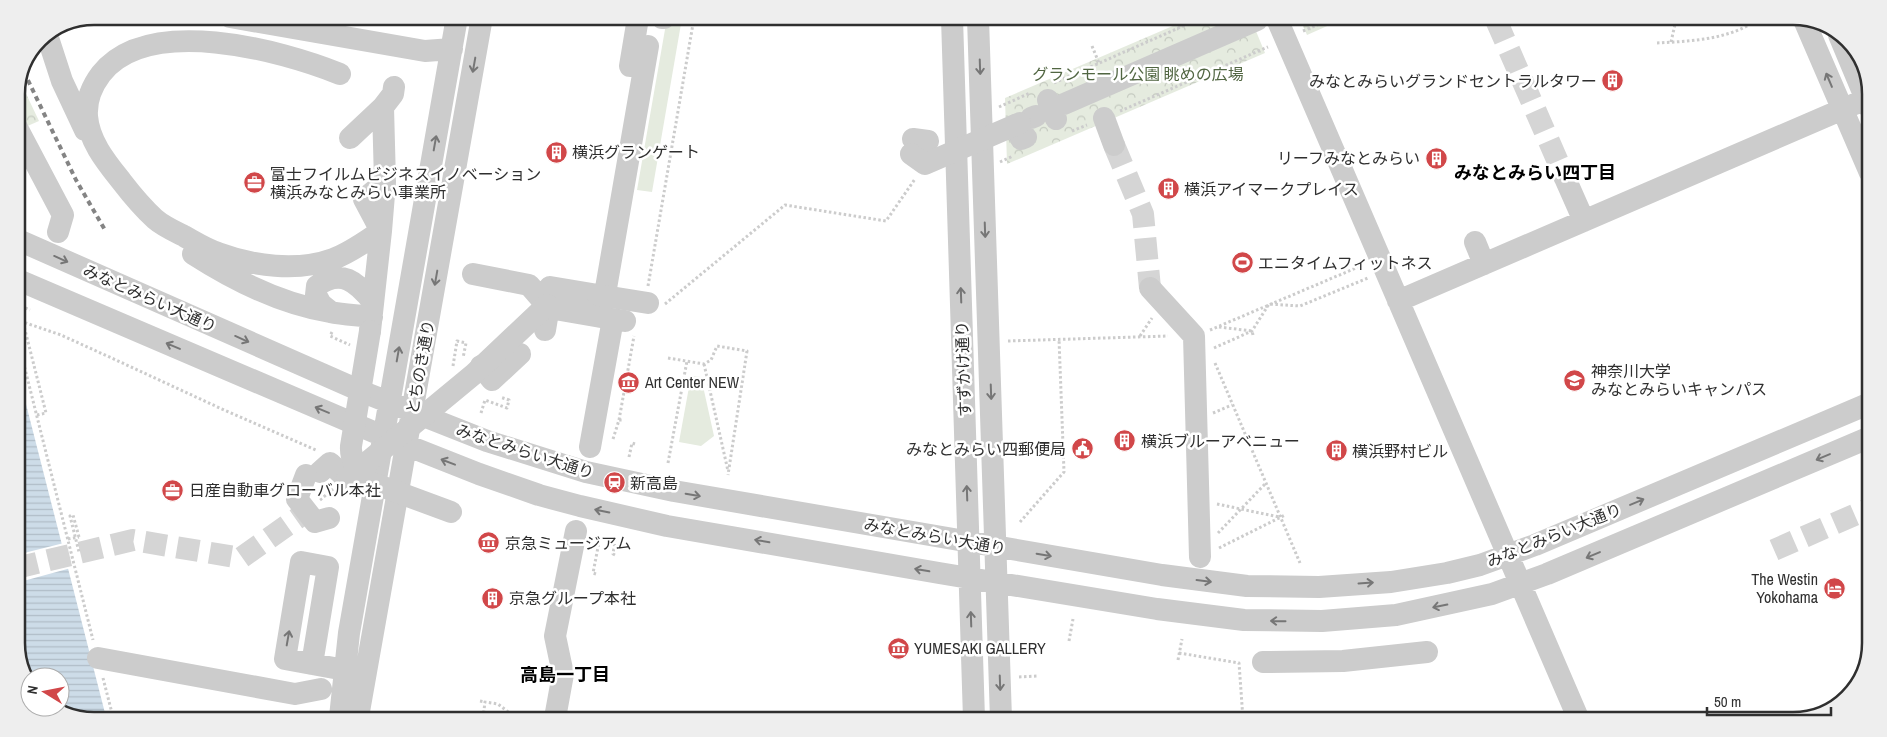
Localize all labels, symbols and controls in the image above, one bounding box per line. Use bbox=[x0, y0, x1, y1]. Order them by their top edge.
one-way arrow bbox=[468, 57, 478, 73]
one-way arrow bbox=[975, 59, 984, 75]
park label: グランモール公園 眺めの広場 bbox=[1032, 63, 1244, 85]
building icon: みなとみらいグランドセントラルタワー bbox=[1601, 69, 1625, 93]
place label: みなとみらいグランドセントラルタワー bbox=[1309, 70, 1597, 92]
one-way arrow bbox=[1824, 73, 1834, 88]
one-way arrow bbox=[431, 135, 441, 151]
building icon: 横浜グランゲート bbox=[544, 140, 568, 164]
place label: 横浜グランゲート bbox=[572, 141, 700, 163]
building icon: リーフみなとみらい bbox=[1424, 146, 1448, 170]
place label: リーフみなとみらい bbox=[1277, 147, 1420, 169]
district label: みなとみらい四丁目 bbox=[1454, 160, 1616, 185]
place label: 富士フイルムビジネスイノベーション 横浜みなとみらい事業所 bbox=[270, 163, 541, 203]
office icon: 富士フイルムビジネスイノベーション 横浜みなとみらい事業所 bbox=[242, 171, 266, 195]
building icon: 横浜アイマークプレイス bbox=[1156, 177, 1180, 201]
place label: 横浜アイマークプレイス bbox=[1184, 178, 1359, 200]
one-way arrow bbox=[981, 221, 990, 237]
sports icon: エニタイムフィットネス bbox=[1230, 251, 1254, 275]
place label: エニタイムフィットネス bbox=[1258, 252, 1432, 274]
one-way arrow bbox=[53, 254, 68, 264]
street label: みなとみらい大通り bbox=[80, 259, 220, 337]
one-way arrow bbox=[430, 270, 440, 286]
one-way arrow bbox=[956, 287, 965, 303]
street label: とちのき通り bbox=[401, 318, 439, 416]
street label: すずかけ通り bbox=[950, 321, 976, 417]
one-way arrow bbox=[234, 334, 249, 344]
one-way arrow bbox=[165, 341, 180, 350]
one-way arrow bbox=[393, 347, 403, 363]
place label: 神奈川大学 みなとみらいキャンパス bbox=[1591, 360, 1767, 400]
school or university icon: 神奈川大学 みなとみらいキャンパス bbox=[1563, 368, 1587, 392]
museum icon: Art Center NEW bbox=[617, 370, 641, 394]
place label: Art Center NEW bbox=[644, 371, 740, 393]
one-way arrow bbox=[986, 384, 996, 400]
one-way arrow bbox=[315, 405, 330, 415]
street label: みなとみらい大通り bbox=[453, 418, 597, 484]
building icon: 横浜ブルーアベニュー bbox=[1113, 429, 1137, 453]
place label: 横浜ブルーアベニュー bbox=[1141, 430, 1300, 452]
public building icon: みなとみらい四郵便局 bbox=[1070, 437, 1094, 461]
place label: みなとみらい四郵便局 bbox=[906, 438, 1066, 460]
building icon: 横浜野村ビル bbox=[1324, 439, 1348, 463]
place label: 横浜野村ビル bbox=[1352, 440, 1448, 462]
one-way arrow bbox=[1816, 452, 1831, 462]
one-way arrow bbox=[440, 457, 456, 466]
station icon: 新高島 bbox=[602, 471, 626, 495]
place label: 新高島 bbox=[630, 472, 678, 494]
office icon: 日産自動車グローバル本社 bbox=[161, 478, 185, 502]
place label: 日産自動車グローバル本社 bbox=[189, 479, 381, 501]
one-way arrow bbox=[962, 485, 972, 501]
one-way arrow bbox=[685, 490, 701, 500]
one-way arrow bbox=[1629, 496, 1644, 506]
street label: みなとみらい大通り bbox=[1483, 498, 1625, 572]
one-way arrow bbox=[595, 506, 611, 515]
street label: みなとみらい大通り bbox=[862, 513, 1008, 559]
museum icon: 京急ミュージアム bbox=[477, 531, 501, 555]
place label: 京急ミュージアム bbox=[505, 532, 632, 554]
one-way arrow bbox=[754, 536, 770, 546]
one-way arrow bbox=[1036, 550, 1052, 560]
one-way arrow bbox=[1586, 550, 1601, 560]
one-way arrow bbox=[914, 564, 930, 574]
place label: The Westin Yokohama bbox=[1751, 568, 1819, 608]
one-way arrow bbox=[1196, 576, 1212, 586]
hotel icon: The Westin Yokohama bbox=[1822, 576, 1846, 600]
one-way arrow bbox=[1358, 579, 1374, 588]
building icon: 京急グループ本社 bbox=[481, 586, 505, 610]
place label: 京急グループ本社 bbox=[509, 587, 636, 609]
one-way arrow bbox=[1432, 602, 1448, 612]
one-way arrow bbox=[966, 611, 976, 628]
one-way arrow bbox=[1271, 616, 1287, 626]
one-way arrow bbox=[284, 630, 294, 646]
museum icon: YUMESAKI GALLERY bbox=[886, 636, 910, 660]
place label: YUMESAKI GALLERY bbox=[914, 637, 1046, 659]
district label: 高島一丁目 bbox=[520, 662, 610, 687]
north arrow bbox=[20, 667, 70, 717]
one-way arrow bbox=[996, 675, 1005, 691]
text: N bbox=[23, 684, 42, 695]
scale bar bbox=[1707, 684, 1831, 716]
text: 50 m bbox=[1714, 691, 1741, 712]

